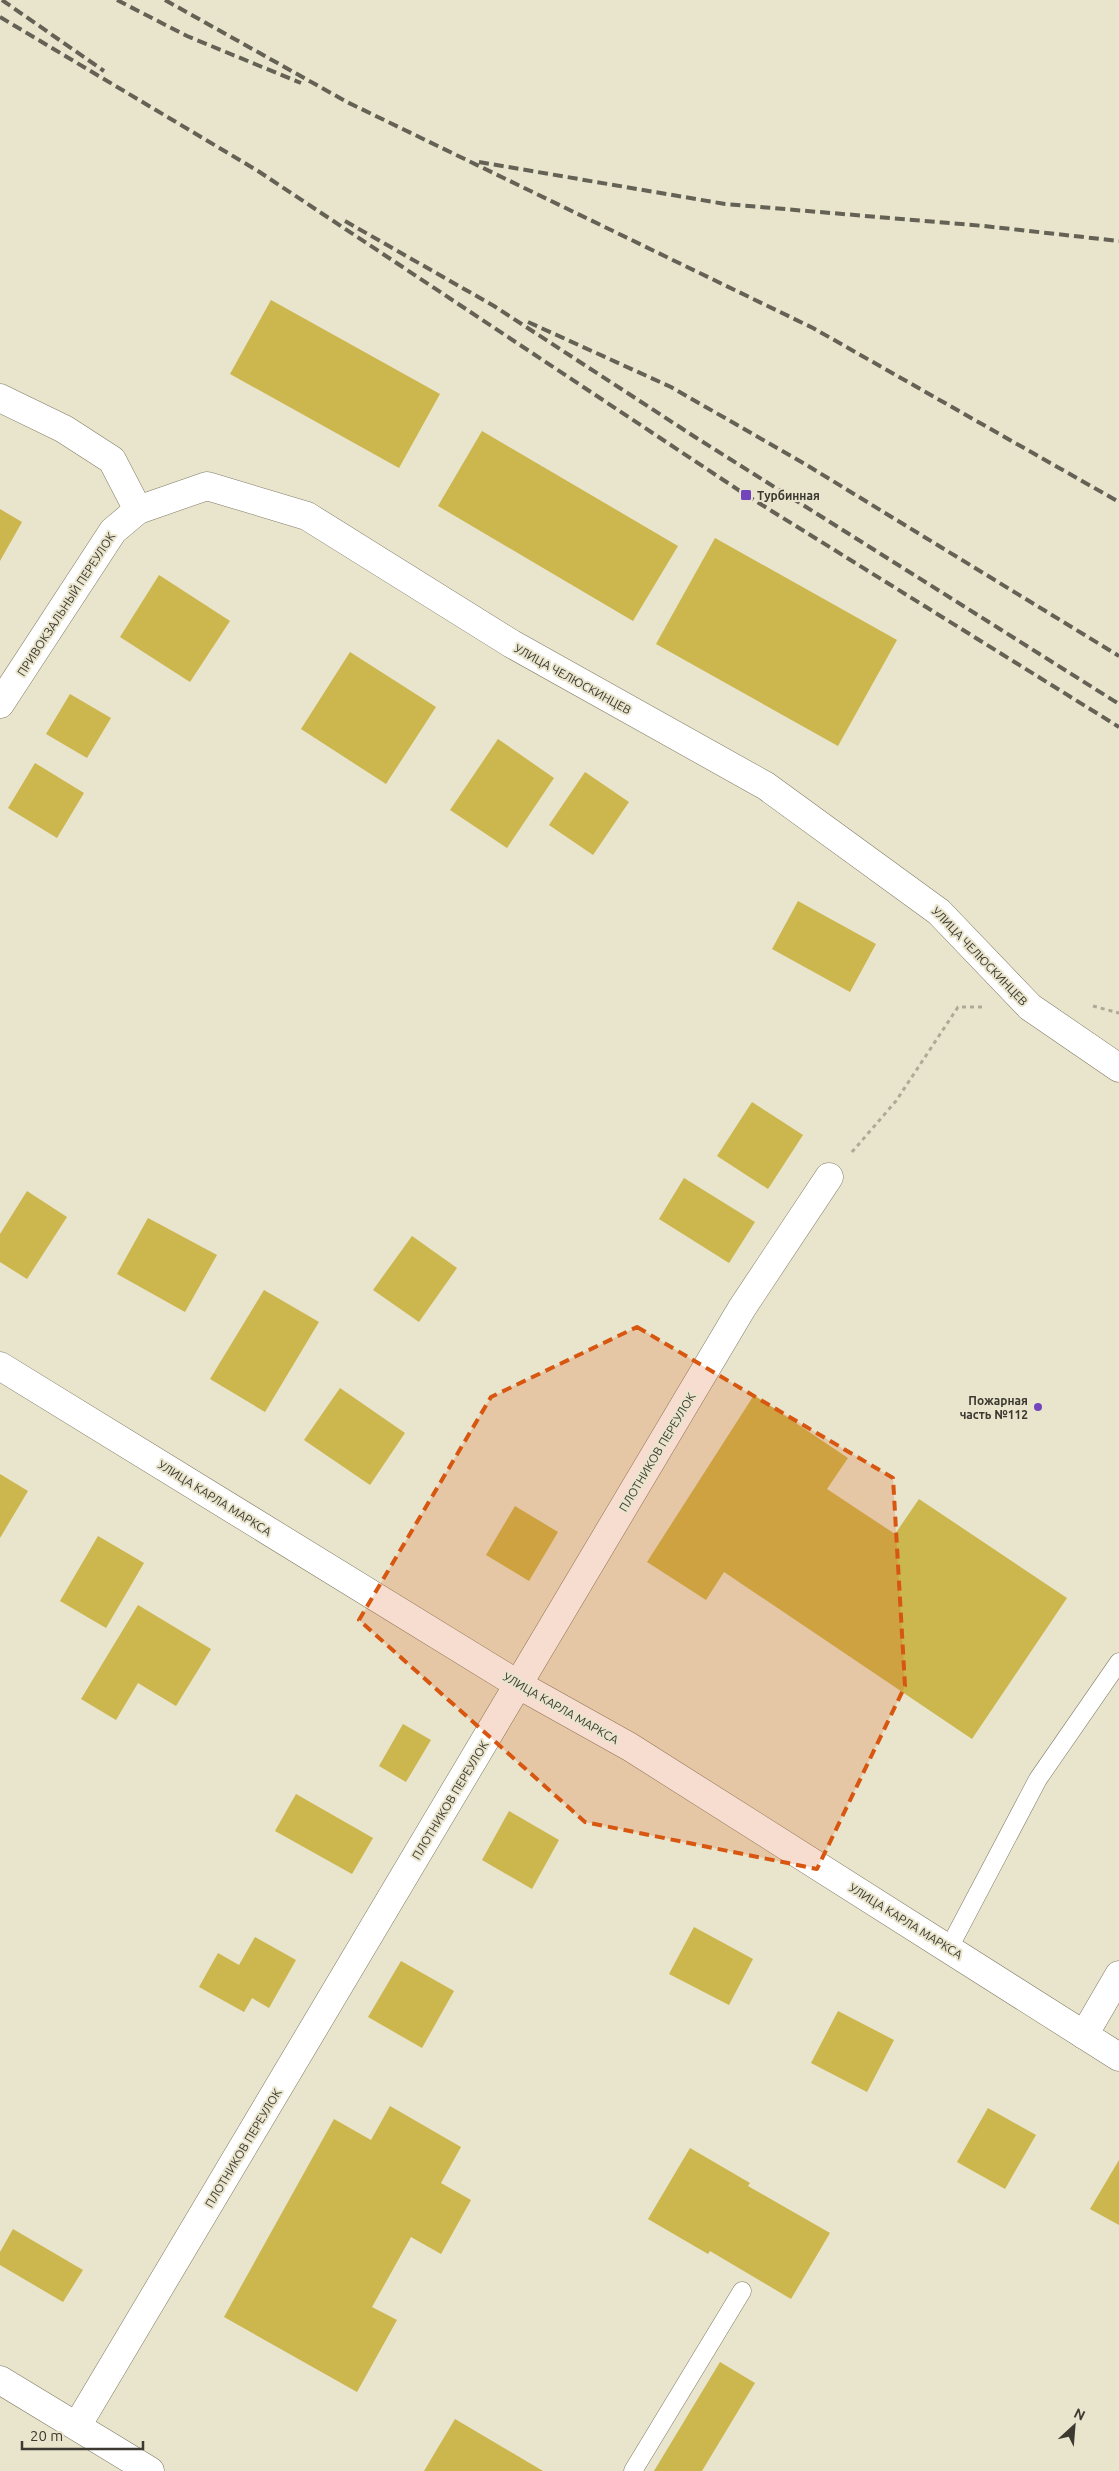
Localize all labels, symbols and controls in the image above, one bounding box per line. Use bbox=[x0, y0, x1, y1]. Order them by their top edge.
marker: Турбинная bbox=[739, 488, 753, 502]
place label: Турбинная bbox=[757, 489, 820, 502]
street label: ПРИВОКЗАЛЬНЫЙ ПЕРЕУЛОК bbox=[15, 529, 118, 678]
street label: УЛИЦА ЧЕЛЮСКИНЦЕВ bbox=[512, 641, 634, 717]
street label: УЛИЦА ЧЕЛЮСКИНЦЕВ bbox=[930, 904, 1030, 1008]
street label: ПЛОТНИКОВ ПЕРЕУЛОК bbox=[616, 1390, 698, 1514]
place label: Пожарная часть №112 bbox=[960, 1394, 1028, 1421]
marker: Пожарная часть №112 bbox=[1032, 1401, 1044, 1413]
street label: УЛИЦА КАРЛА МАРКСА bbox=[156, 1458, 274, 1538]
street label: УЛИЦА КАРЛА МАРКСА bbox=[501, 1670, 621, 1746]
street label: ПЛОТНИКОВ ПЕРЕУЛОК bbox=[409, 1738, 491, 1862]
street label: УЛИЦА КАРЛА МАРКСА bbox=[847, 1881, 965, 1961]
street label: ПЛОТНИКОВ ПЕРЕУЛОК bbox=[202, 2086, 284, 2210]
north arrow bbox=[1049, 2401, 1099, 2451]
text: N bbox=[1071, 2405, 1088, 2424]
scale bar bbox=[22, 2418, 144, 2450]
text: 20 m bbox=[30, 2427, 63, 2444]

